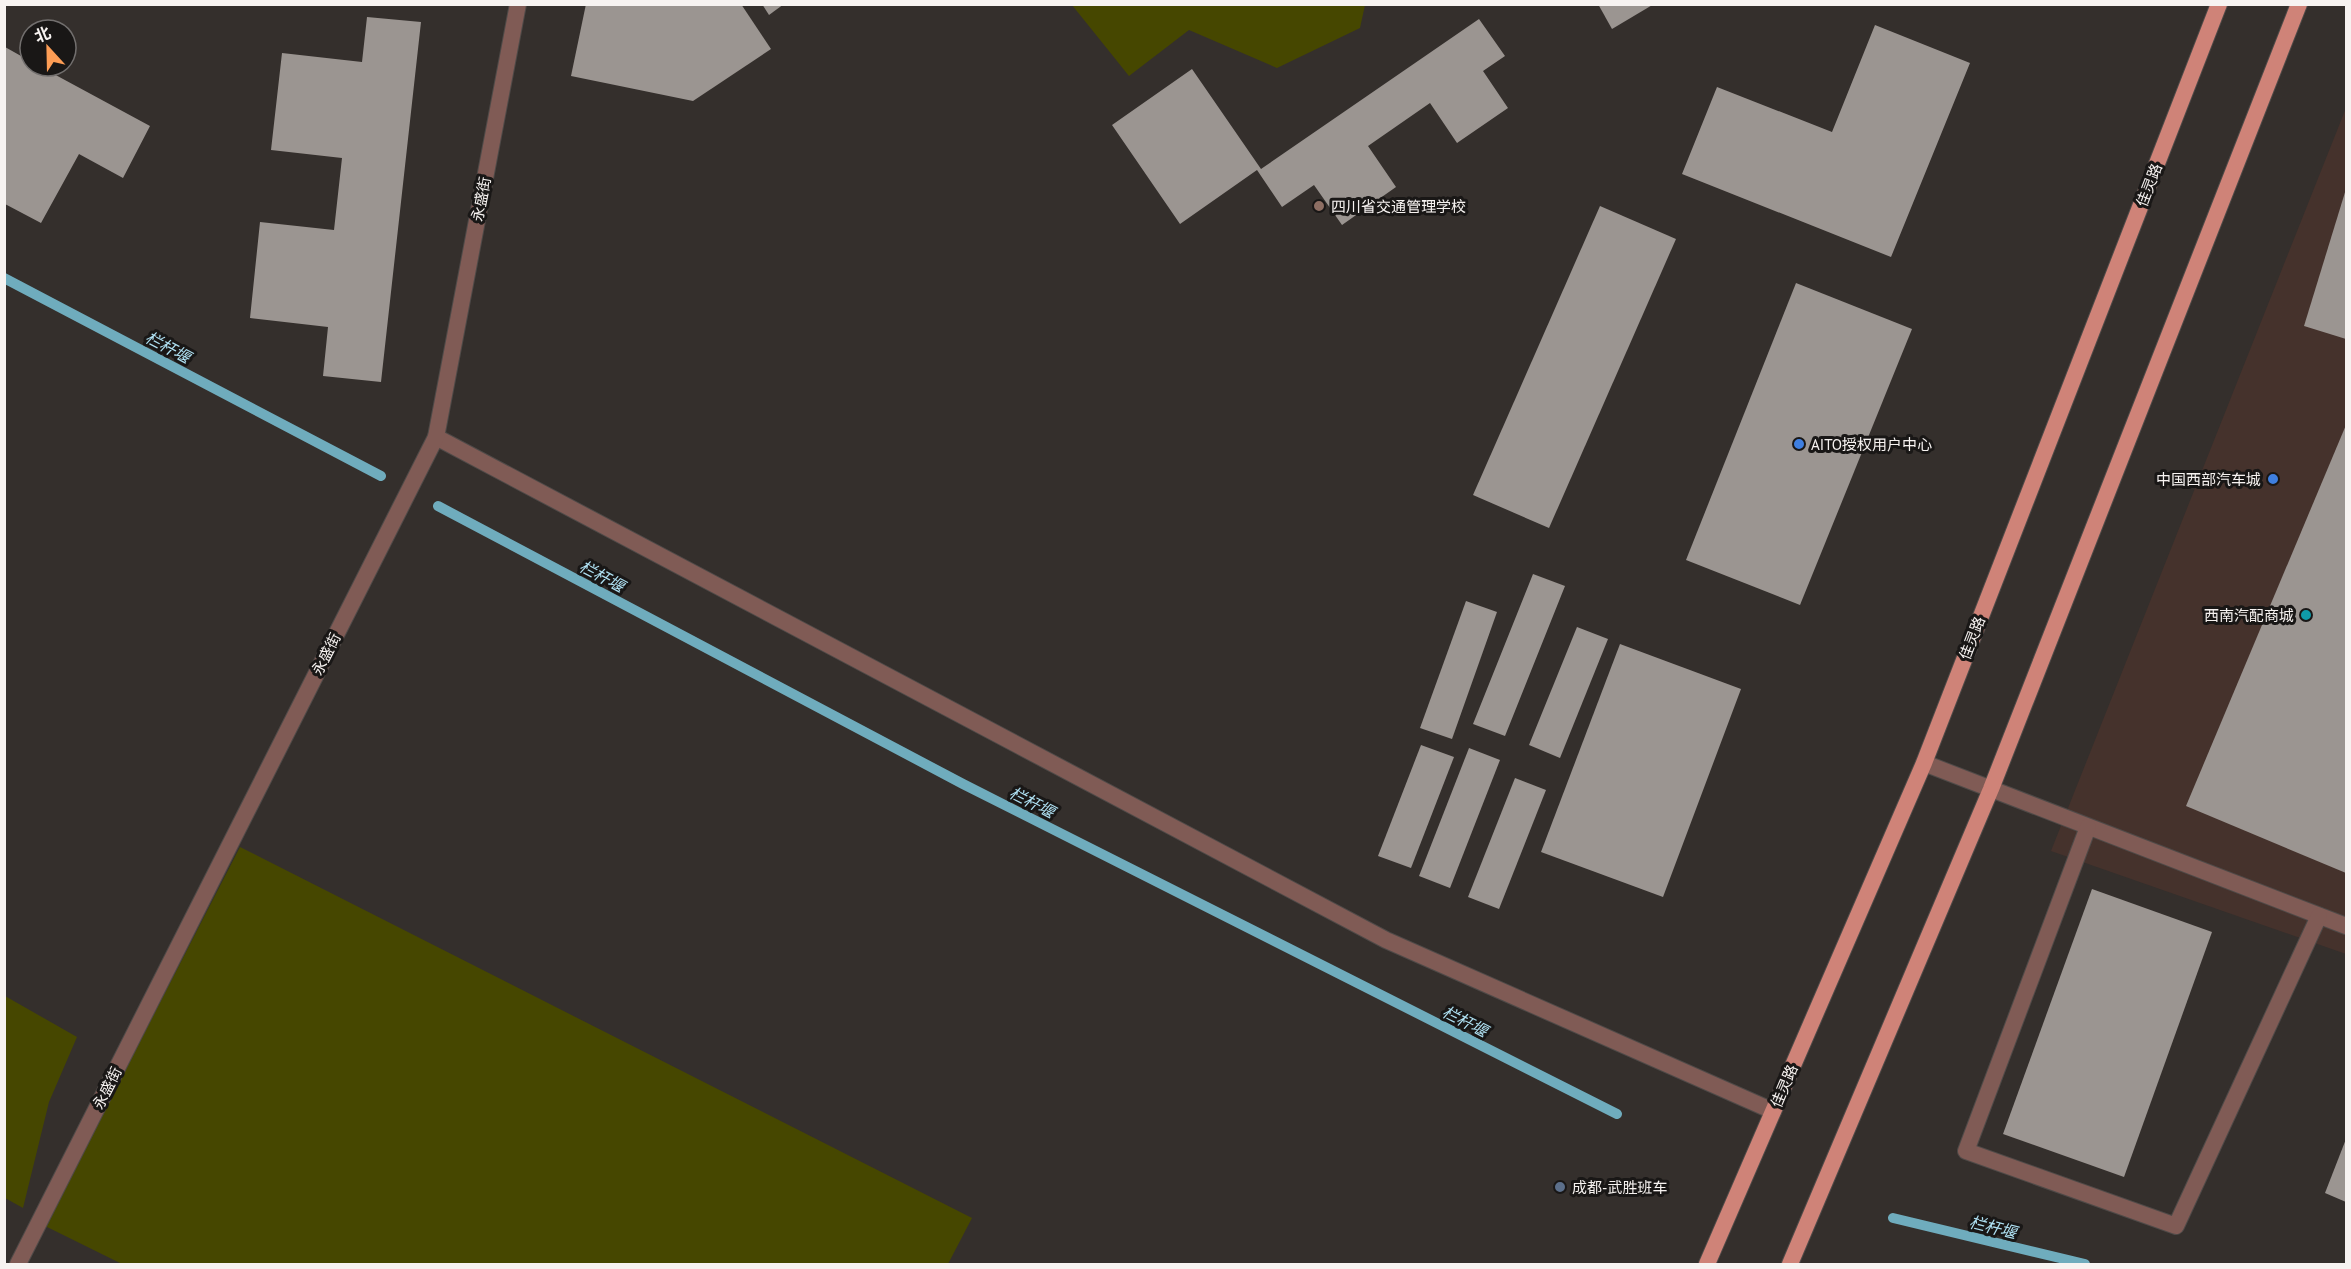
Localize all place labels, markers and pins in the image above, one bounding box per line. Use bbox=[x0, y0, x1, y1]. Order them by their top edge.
place label: 四川省交通管理学校 bbox=[1331, 197, 1466, 216]
marker: 四川省交通管理学校 bbox=[1312, 199, 1326, 213]
place label: AITO授权用户中心 bbox=[1811, 435, 1932, 454]
marker: AITO授权用户中心 bbox=[1792, 437, 1806, 451]
place label: 中国西部汽车城 bbox=[2156, 470, 2261, 489]
marker: 中国西部汽车城 bbox=[2266, 472, 2280, 486]
place label: 西南汽配商城 bbox=[2204, 606, 2294, 625]
marker: 西南汽配商城 bbox=[2299, 608, 2313, 622]
place label: 成都-武胜班车 bbox=[1572, 1178, 1667, 1197]
marker: 成都-武胜班车 bbox=[1553, 1180, 1567, 1194]

